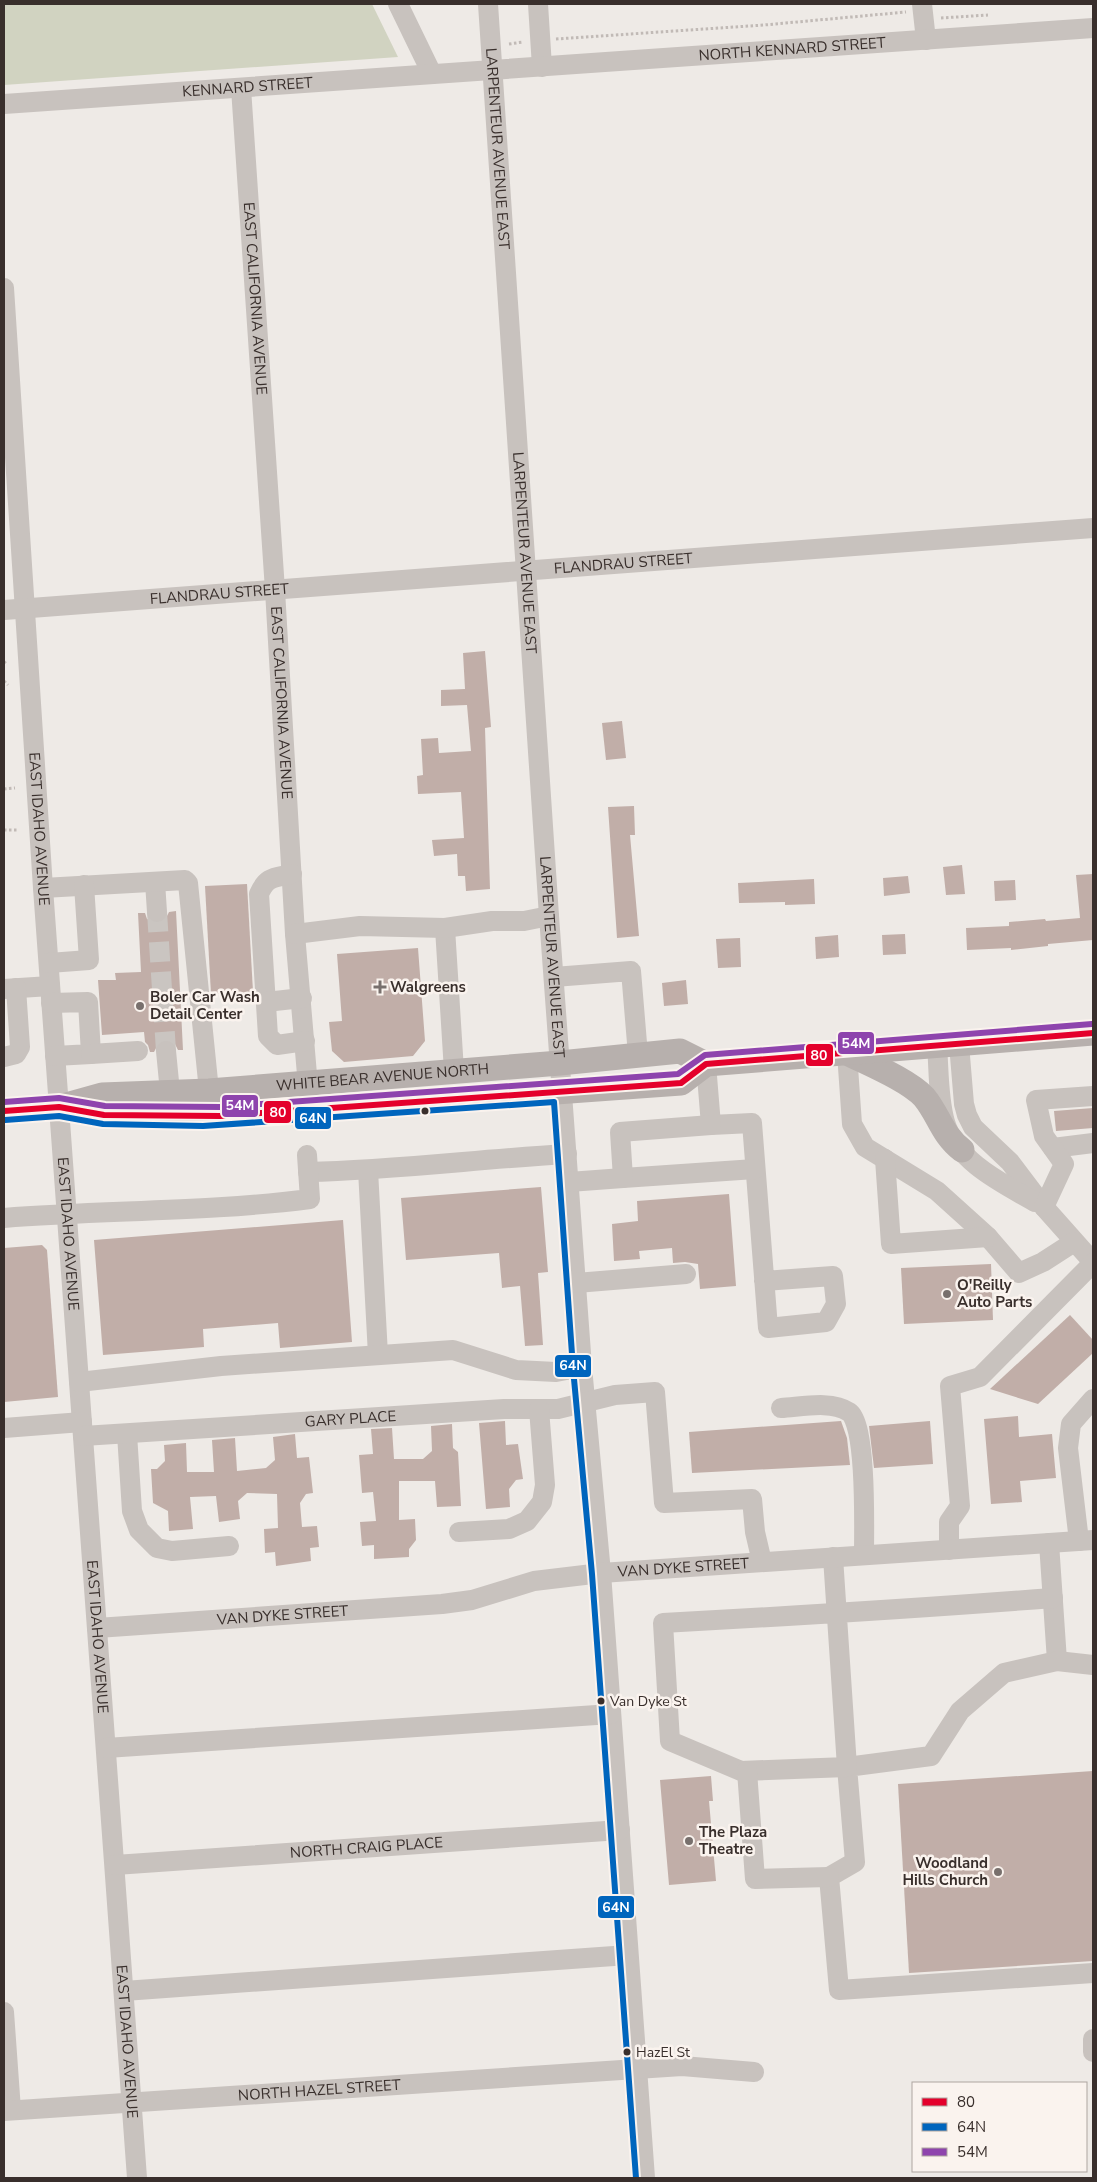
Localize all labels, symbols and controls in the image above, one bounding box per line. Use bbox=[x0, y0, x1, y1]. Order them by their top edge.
street label: NORTH KENNARD STREET bbox=[698, 32, 886, 66]
street label: LARPENTEUR AVENUE EAST bbox=[481, 47, 514, 250]
street label: KENNARD STREET bbox=[181, 72, 313, 102]
street label: EAST CALIFORNIA AVENUE bbox=[239, 201, 272, 396]
street label: LARPENTEUR AVENUE EAST bbox=[508, 451, 541, 654]
street label: FLANDRAU STREET bbox=[553, 548, 693, 579]
street label: FLANDRAU STREET bbox=[149, 579, 290, 609]
street label: EAST CALIFORNIA AVENUE bbox=[266, 606, 297, 800]
street label: EAST IDAHO AVENUE bbox=[24, 751, 54, 906]
street label: LARPENTEUR AVENUE EAST bbox=[535, 855, 569, 1058]
place label: Walgreens bbox=[390, 977, 466, 997]
marker: Walgreens bbox=[374, 981, 386, 993]
place label: Boler Car Wash Detail Center bbox=[150, 987, 260, 1024]
marker: Boler Car Wash Detail Center bbox=[134, 1000, 146, 1012]
line badge: 54M bbox=[837, 1031, 875, 1055]
text: 54M bbox=[842, 1034, 870, 1053]
line badge: 80 bbox=[805, 1043, 834, 1067]
text: 80 bbox=[811, 1046, 827, 1065]
street label: WHITE BEAR AVENUE NORTH bbox=[275, 1059, 490, 1096]
line badge: 54M bbox=[221, 1094, 259, 1118]
text: 54M bbox=[226, 1096, 254, 1115]
line badge: 80 bbox=[263, 1100, 292, 1124]
text: 80 bbox=[270, 1103, 286, 1122]
line badge: 64N bbox=[294, 1106, 332, 1130]
unlabelled marker bbox=[420, 1106, 430, 1116]
text: 64N bbox=[299, 1109, 327, 1128]
street label: EAST IDAHO AVENUE bbox=[53, 1156, 84, 1311]
place label: O'Reilly Auto Parts bbox=[957, 1275, 1032, 1312]
marker: O'Reilly Auto Parts bbox=[941, 1288, 953, 1300]
line badge: 64N bbox=[554, 1354, 592, 1378]
text: 64N bbox=[559, 1356, 587, 1375]
street label: GARY PLACE bbox=[304, 1406, 397, 1432]
street label: VAN DYKE STREET bbox=[616, 1553, 750, 1582]
street label: EAST IDAHO AVENUE bbox=[82, 1559, 113, 1714]
street label: VAN DYKE STREET bbox=[215, 1601, 349, 1630]
place label: Van Dyke St bbox=[609, 1692, 687, 1711]
marker: Van Dyke St bbox=[596, 1696, 606, 1706]
place label: The Plaza Theatre bbox=[699, 1822, 767, 1859]
street label: NORTH CRAIG PLACE bbox=[289, 1832, 443, 1863]
marker: The Plaza Theatre bbox=[683, 1835, 695, 1847]
place label: Woodland Hills Church bbox=[902, 1853, 988, 1890]
marker: Woodland Hills Church bbox=[992, 1866, 1004, 1878]
line badge: 64N bbox=[597, 1895, 635, 1919]
text: 64N bbox=[602, 1898, 630, 1917]
street label: EAST IDAHO AVENUE bbox=[112, 1964, 143, 2119]
place label: HazEl St bbox=[636, 2043, 690, 2062]
marker: HazEl St bbox=[622, 2047, 632, 2057]
street label: NORTH HAZEL STREET bbox=[237, 2075, 401, 2105]
legend bbox=[912, 2082, 1087, 2172]
text: 80 bbox=[957, 2092, 975, 2112]
text: 64N bbox=[957, 2117, 986, 2137]
text: 54M bbox=[957, 2142, 988, 2162]

